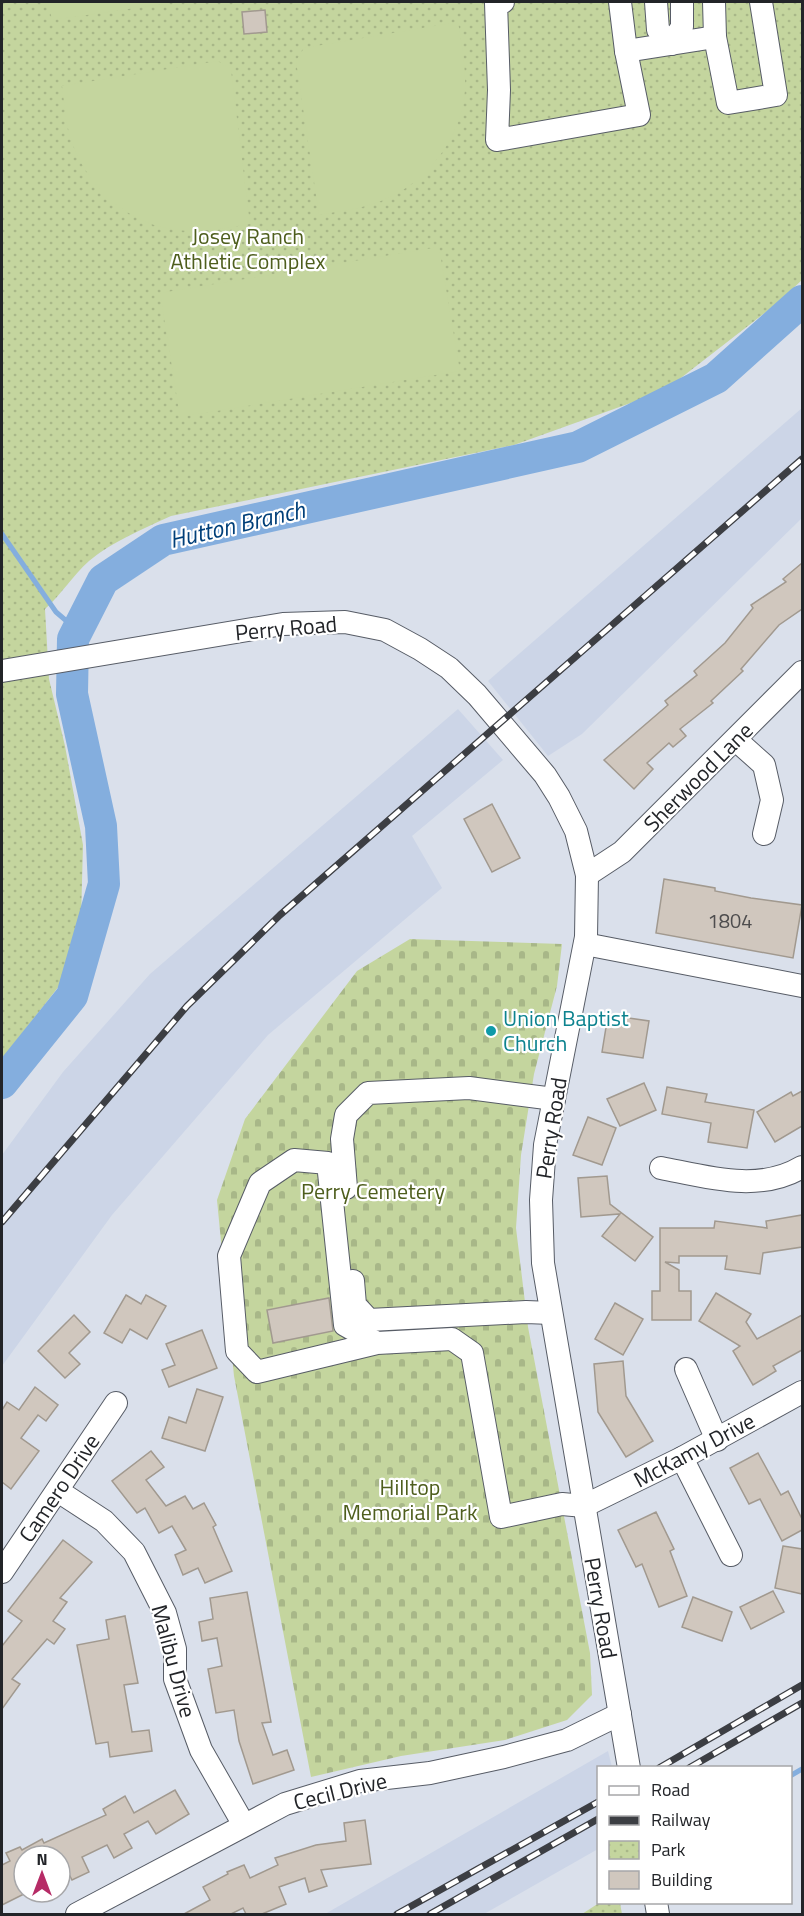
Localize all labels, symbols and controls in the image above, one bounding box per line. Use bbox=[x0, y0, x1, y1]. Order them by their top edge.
park label: Josey Ranch Athletic Complex bbox=[171, 219, 325, 278]
water label: Hutton Branch bbox=[166, 491, 309, 557]
street label: Perry Road bbox=[234, 607, 338, 649]
street label: Sherwood Lane bbox=[635, 714, 761, 840]
house number: 1804 bbox=[708, 905, 752, 936]
place label: Union Baptist Church bbox=[503, 1001, 629, 1060]
marker: Union Baptist Church bbox=[484, 1024, 498, 1038]
street label: Perry Road bbox=[526, 1075, 576, 1181]
park label: Perry Cemetery bbox=[301, 1174, 445, 1208]
street label: McKamy Drive bbox=[627, 1404, 761, 1496]
street label: Camero Drive bbox=[10, 1427, 108, 1549]
park label: Hilltop Memorial Park bbox=[343, 1470, 478, 1529]
street label: Perry Road bbox=[575, 1555, 627, 1661]
street label: Malibu Drive bbox=[143, 1601, 205, 1721]
street label: Cecil Drive bbox=[290, 1763, 390, 1819]
legend bbox=[597, 1766, 792, 1904]
text: Road bbox=[651, 1776, 690, 1803]
text: Railway bbox=[651, 1806, 711, 1833]
text: Park bbox=[651, 1836, 686, 1863]
north arrow bbox=[12, 1844, 72, 1904]
text: N bbox=[36, 1847, 48, 1871]
text: Building bbox=[651, 1866, 712, 1893]

